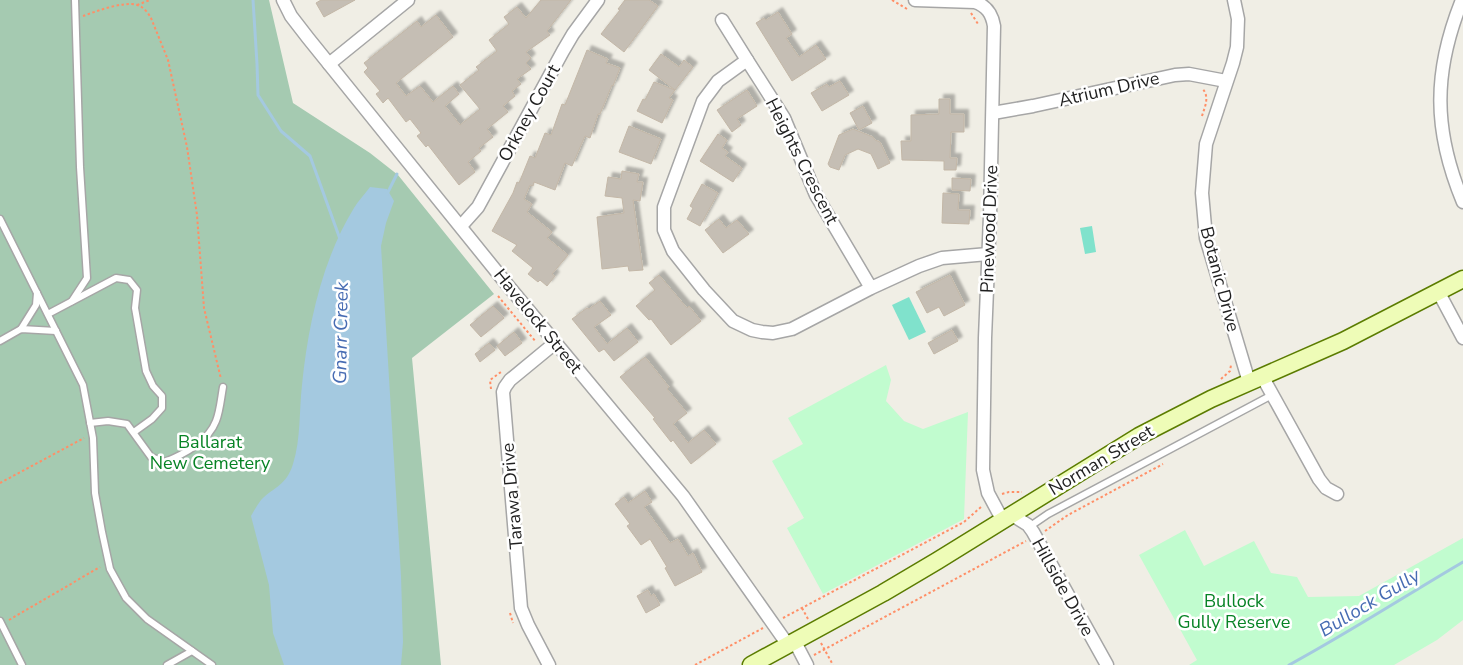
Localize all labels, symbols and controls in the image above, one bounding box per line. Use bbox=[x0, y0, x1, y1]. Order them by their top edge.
street label: Orkney Court bbox=[492, 60, 566, 166]
street label: Atrium Drive bbox=[1056, 66, 1162, 112]
street label: Heights Crescent bbox=[760, 94, 844, 229]
street label: Pinewood Drive bbox=[975, 165, 1003, 293]
street label: Botanic Drive bbox=[1194, 224, 1246, 334]
street label: Havelock Street bbox=[488, 264, 588, 379]
water label: Gnarr Creek bbox=[327, 281, 355, 384]
street label: Norman Street bbox=[1044, 419, 1159, 501]
park label: Ballarat New Cemetery bbox=[150, 430, 271, 475]
street label: Tarawa Drive bbox=[495, 442, 529, 550]
street label: Hillside Drive bbox=[1026, 534, 1100, 640]
water label: Bullock Gully bbox=[1314, 562, 1426, 643]
park label: Bullock Gully Reserve bbox=[1178, 589, 1290, 634]

